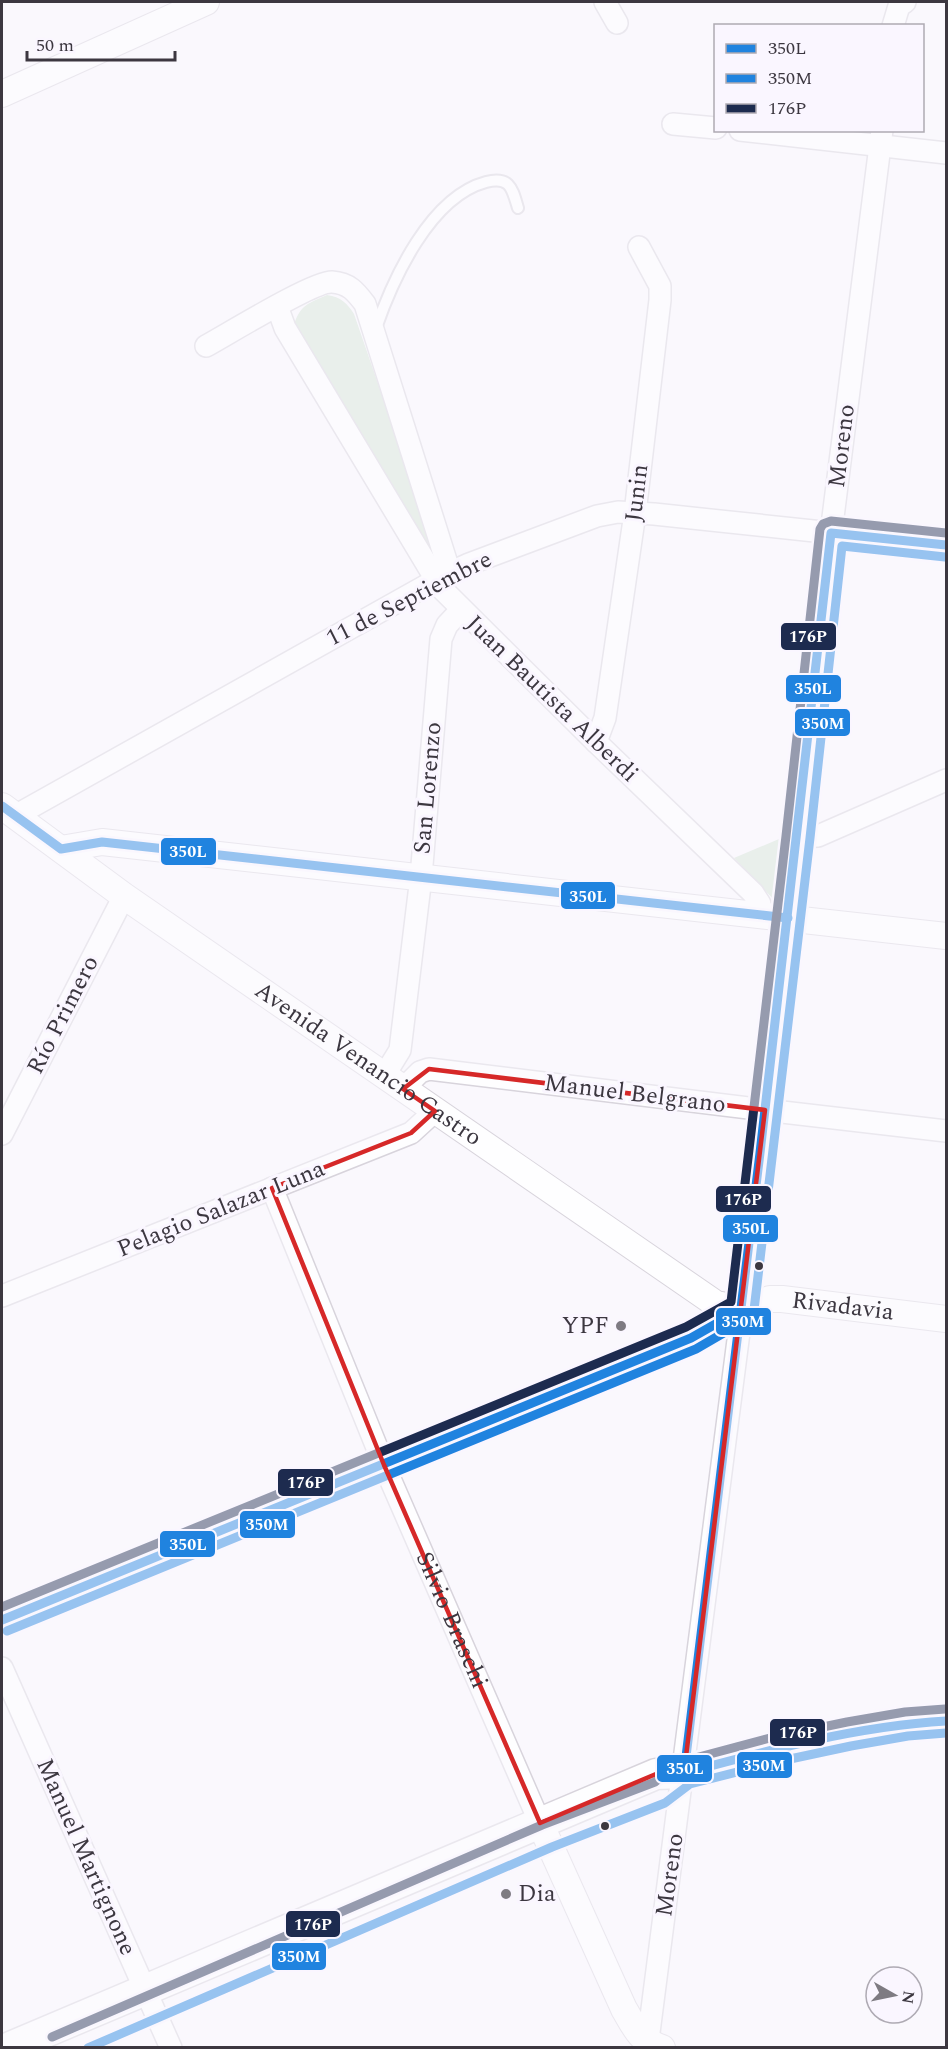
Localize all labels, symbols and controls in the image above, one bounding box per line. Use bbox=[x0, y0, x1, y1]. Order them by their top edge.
scale bar bbox=[27, 24, 176, 62]
legend bbox=[714, 24, 924, 132]
text: 50 m bbox=[36, 32, 74, 59]
text: 350L bbox=[768, 35, 806, 62]
text: 350M bbox=[768, 65, 812, 92]
text: 176P bbox=[768, 95, 806, 122]
street label: Moreno bbox=[819, 402, 865, 490]
street label: Junin bbox=[616, 462, 658, 524]
street label: 11 de Septiembre bbox=[320, 542, 498, 656]
street label: Juan Bautista Alberdi bbox=[457, 607, 647, 791]
line badge: 176P bbox=[780, 622, 837, 651]
text: 176P bbox=[789, 625, 827, 649]
line badge: 350L bbox=[785, 674, 842, 703]
text: 350L bbox=[794, 677, 832, 701]
line badge: 350M bbox=[794, 708, 851, 737]
text: 350M bbox=[802, 712, 844, 736]
street label: San Lorenzo bbox=[404, 721, 452, 855]
line badge: 350L bbox=[160, 837, 217, 866]
text: 350L bbox=[169, 840, 207, 864]
line badge: 350L bbox=[560, 881, 616, 910]
text: 350L bbox=[569, 885, 607, 909]
street label: Río Primero bbox=[18, 949, 108, 1081]
street label: Avenida Venancio Castro bbox=[247, 973, 489, 1155]
street label: Manuel Belgrano bbox=[542, 1065, 728, 1123]
street label: Pelagio Salazar Luna bbox=[112, 1151, 331, 1267]
line badge: 176P bbox=[715, 1185, 772, 1213]
text: 176P bbox=[724, 1188, 762, 1212]
line badge: 350L bbox=[722, 1214, 779, 1243]
text: 350L bbox=[732, 1217, 770, 1241]
unlabelled marker bbox=[753, 1260, 765, 1272]
street label: Rivadavia bbox=[790, 1282, 896, 1331]
line badge: 350M bbox=[715, 1307, 772, 1336]
place label: YPF bbox=[562, 1308, 609, 1344]
text: 350M bbox=[722, 1310, 764, 1334]
marker: YPF bbox=[614, 1319, 628, 1333]
line badge: 176P bbox=[277, 1468, 334, 1497]
text: 176P bbox=[287, 1471, 325, 1495]
line badge: 350M bbox=[239, 1510, 296, 1539]
text: 350M bbox=[246, 1513, 288, 1537]
line badge: 350L bbox=[159, 1530, 216, 1558]
text: 350L bbox=[169, 1533, 207, 1557]
street label: Silvio Braschi bbox=[406, 1546, 497, 1694]
line badge: 176P bbox=[769, 1718, 826, 1747]
text: 176P bbox=[779, 1721, 817, 1745]
line badge: 350M bbox=[736, 1751, 793, 1779]
street label: Manuel Martignone bbox=[26, 1753, 146, 1961]
line badge: 350L bbox=[656, 1754, 713, 1783]
text: 350M bbox=[743, 1754, 785, 1778]
text: 350L bbox=[666, 1757, 704, 1781]
unlabelled marker bbox=[599, 1820, 611, 1832]
street label: Moreno bbox=[646, 1831, 694, 1919]
place label: Dia bbox=[518, 1876, 556, 1912]
marker: Dia bbox=[499, 1887, 513, 1901]
line badge: 176P bbox=[285, 1910, 341, 1938]
text: 176P bbox=[294, 1913, 332, 1937]
line badge: 350M bbox=[271, 1942, 327, 1971]
text: 350M bbox=[278, 1945, 320, 1969]
north arrow bbox=[864, 1965, 924, 2025]
text: N bbox=[895, 1989, 921, 2006]

